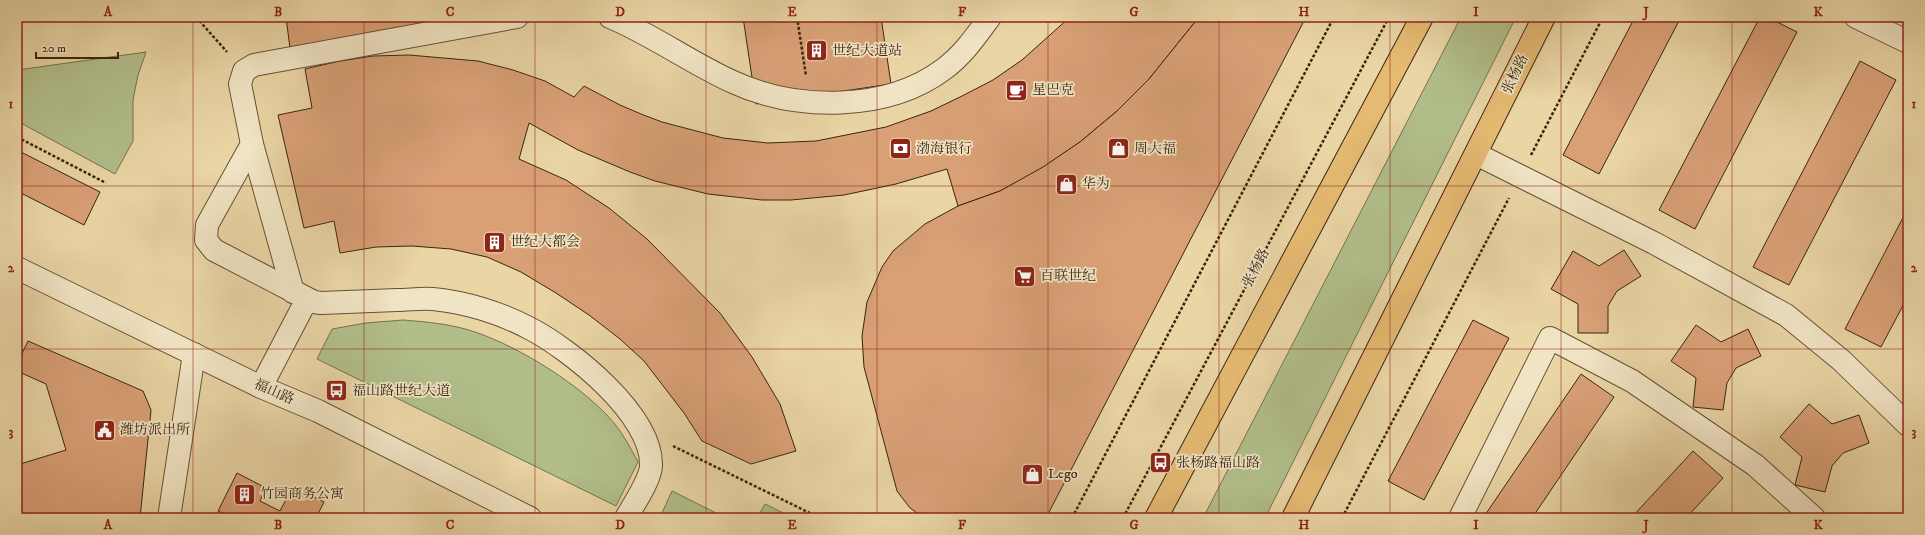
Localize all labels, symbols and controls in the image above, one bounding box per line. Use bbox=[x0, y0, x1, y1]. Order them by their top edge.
text: A bbox=[103, 4, 113, 20]
text: B bbox=[274, 4, 282, 20]
text: C bbox=[446, 4, 455, 20]
text: D bbox=[615, 4, 625, 20]
text: E bbox=[787, 4, 797, 20]
text: F bbox=[958, 4, 967, 20]
text: G bbox=[1129, 4, 1139, 20]
text: H bbox=[1299, 4, 1310, 20]
text: I bbox=[1473, 4, 1479, 20]
text: J bbox=[1641, 4, 1649, 21]
text: K bbox=[1813, 4, 1823, 20]
scale bar bbox=[36, 34, 118, 60]
building icon: 世纪大道站 bbox=[804, 38, 830, 64]
text: 20 m bbox=[42, 41, 66, 56]
place label: 世纪大道站 bbox=[832, 42, 902, 60]
street label: 张杨路 bbox=[1498, 51, 1532, 97]
cafe icon: 星巴克 bbox=[1004, 77, 1030, 103]
place label: 星巴克 bbox=[1032, 81, 1074, 99]
text: 1 bbox=[9, 96, 14, 112]
text: 1 bbox=[1912, 96, 1917, 112]
bank icon: 渤海银行 bbox=[887, 136, 913, 162]
shop icon: 周大福 bbox=[1105, 136, 1131, 162]
place label: 渤海银行 bbox=[916, 140, 972, 158]
place label: 周大福 bbox=[1134, 140, 1176, 158]
shop icon: 华为 bbox=[1053, 171, 1079, 197]
place label: 华为 bbox=[1082, 175, 1110, 193]
building icon: 世纪大都会 bbox=[481, 229, 507, 255]
place label: 世纪大都会 bbox=[510, 233, 580, 251]
street label: 张杨路 bbox=[1238, 245, 1274, 291]
text: 2 bbox=[8, 260, 15, 276]
text: 2 bbox=[1911, 260, 1918, 276]
supermarket icon: 百联世纪 bbox=[1012, 263, 1038, 289]
place label: 百联世纪 bbox=[1040, 267, 1096, 285]
street label: 福山路 bbox=[251, 375, 297, 409]
bus stop icon: 福山路世纪大道 bbox=[324, 378, 350, 404]
place label: 福山路世纪大道 bbox=[352, 382, 450, 400]
public building icon: 潍坊派出所 bbox=[92, 417, 118, 443]
place label: 潍坊派出所 bbox=[120, 421, 190, 439]
text: 3 bbox=[9, 424, 14, 440]
text: 3 bbox=[1912, 424, 1917, 440]
bus stop icon: 张杨路福山路 bbox=[1148, 450, 1174, 476]
place label: 张杨路福山路 bbox=[1176, 454, 1260, 472]
shop icon: Lego bbox=[1019, 461, 1045, 487]
place label: Lego bbox=[1048, 465, 1078, 483]
building icon: 竹园商务公寓 bbox=[232, 481, 258, 507]
place label: 竹园商务公寓 bbox=[260, 485, 344, 503]
text: A bbox=[103, 517, 113, 533]
text: B bbox=[274, 517, 282, 533]
text: C bbox=[446, 517, 455, 533]
text: D bbox=[615, 517, 625, 533]
text: E bbox=[787, 517, 797, 533]
text: F bbox=[958, 517, 967, 533]
text: G bbox=[1129, 517, 1139, 533]
text: H bbox=[1299, 517, 1310, 533]
text: I bbox=[1473, 517, 1479, 533]
text: J bbox=[1641, 517, 1649, 534]
text: K bbox=[1813, 517, 1823, 533]

